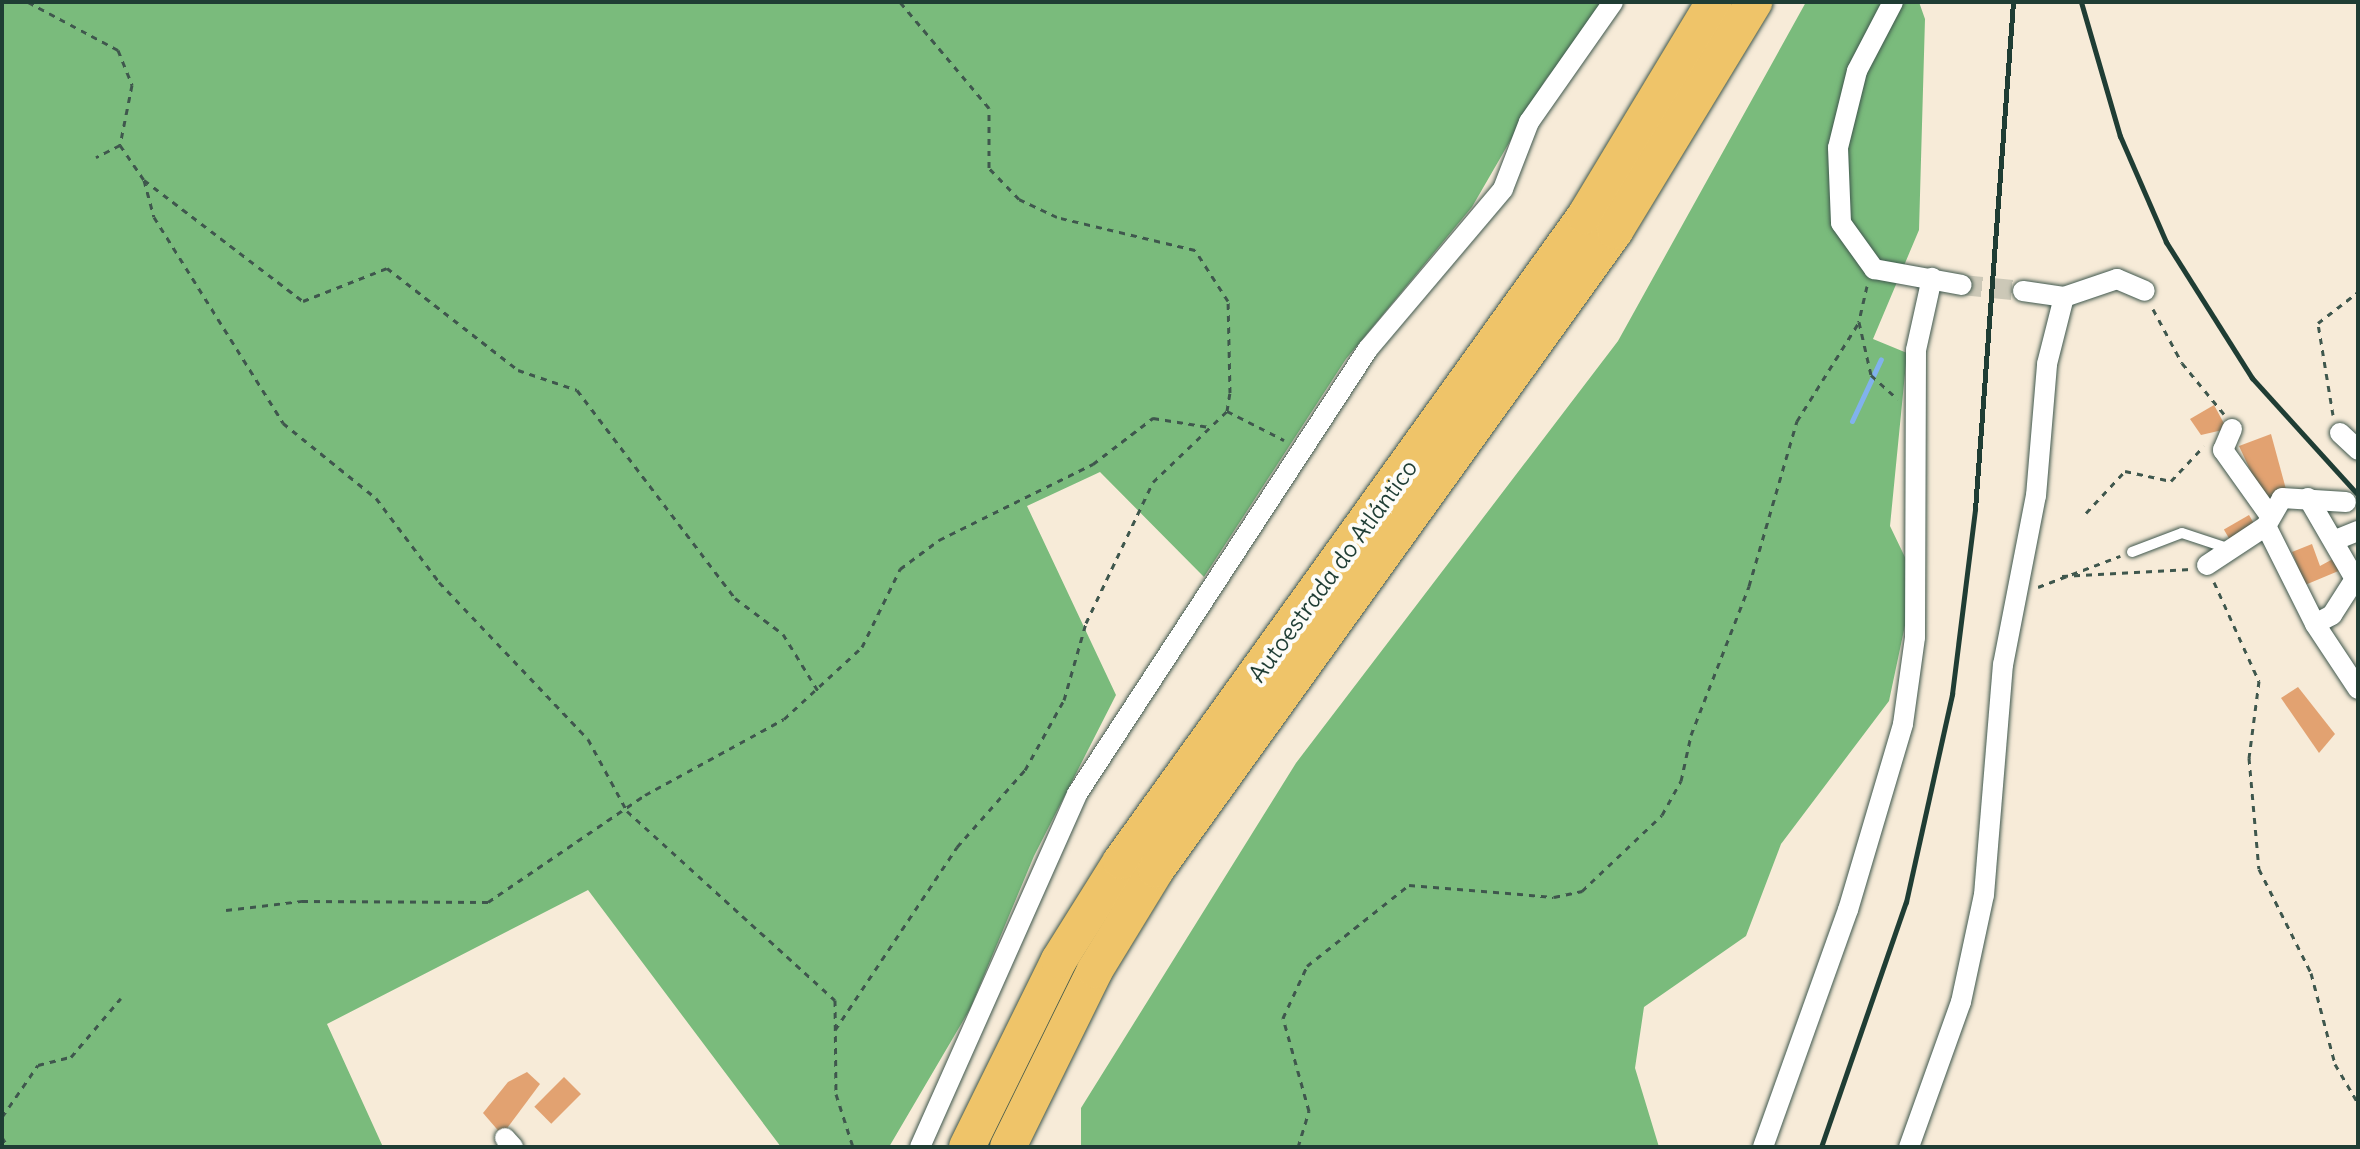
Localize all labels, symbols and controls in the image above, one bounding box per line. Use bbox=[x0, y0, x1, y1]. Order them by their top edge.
street label: Autoestrada do Atlántico bbox=[1243, 454, 1423, 688]

